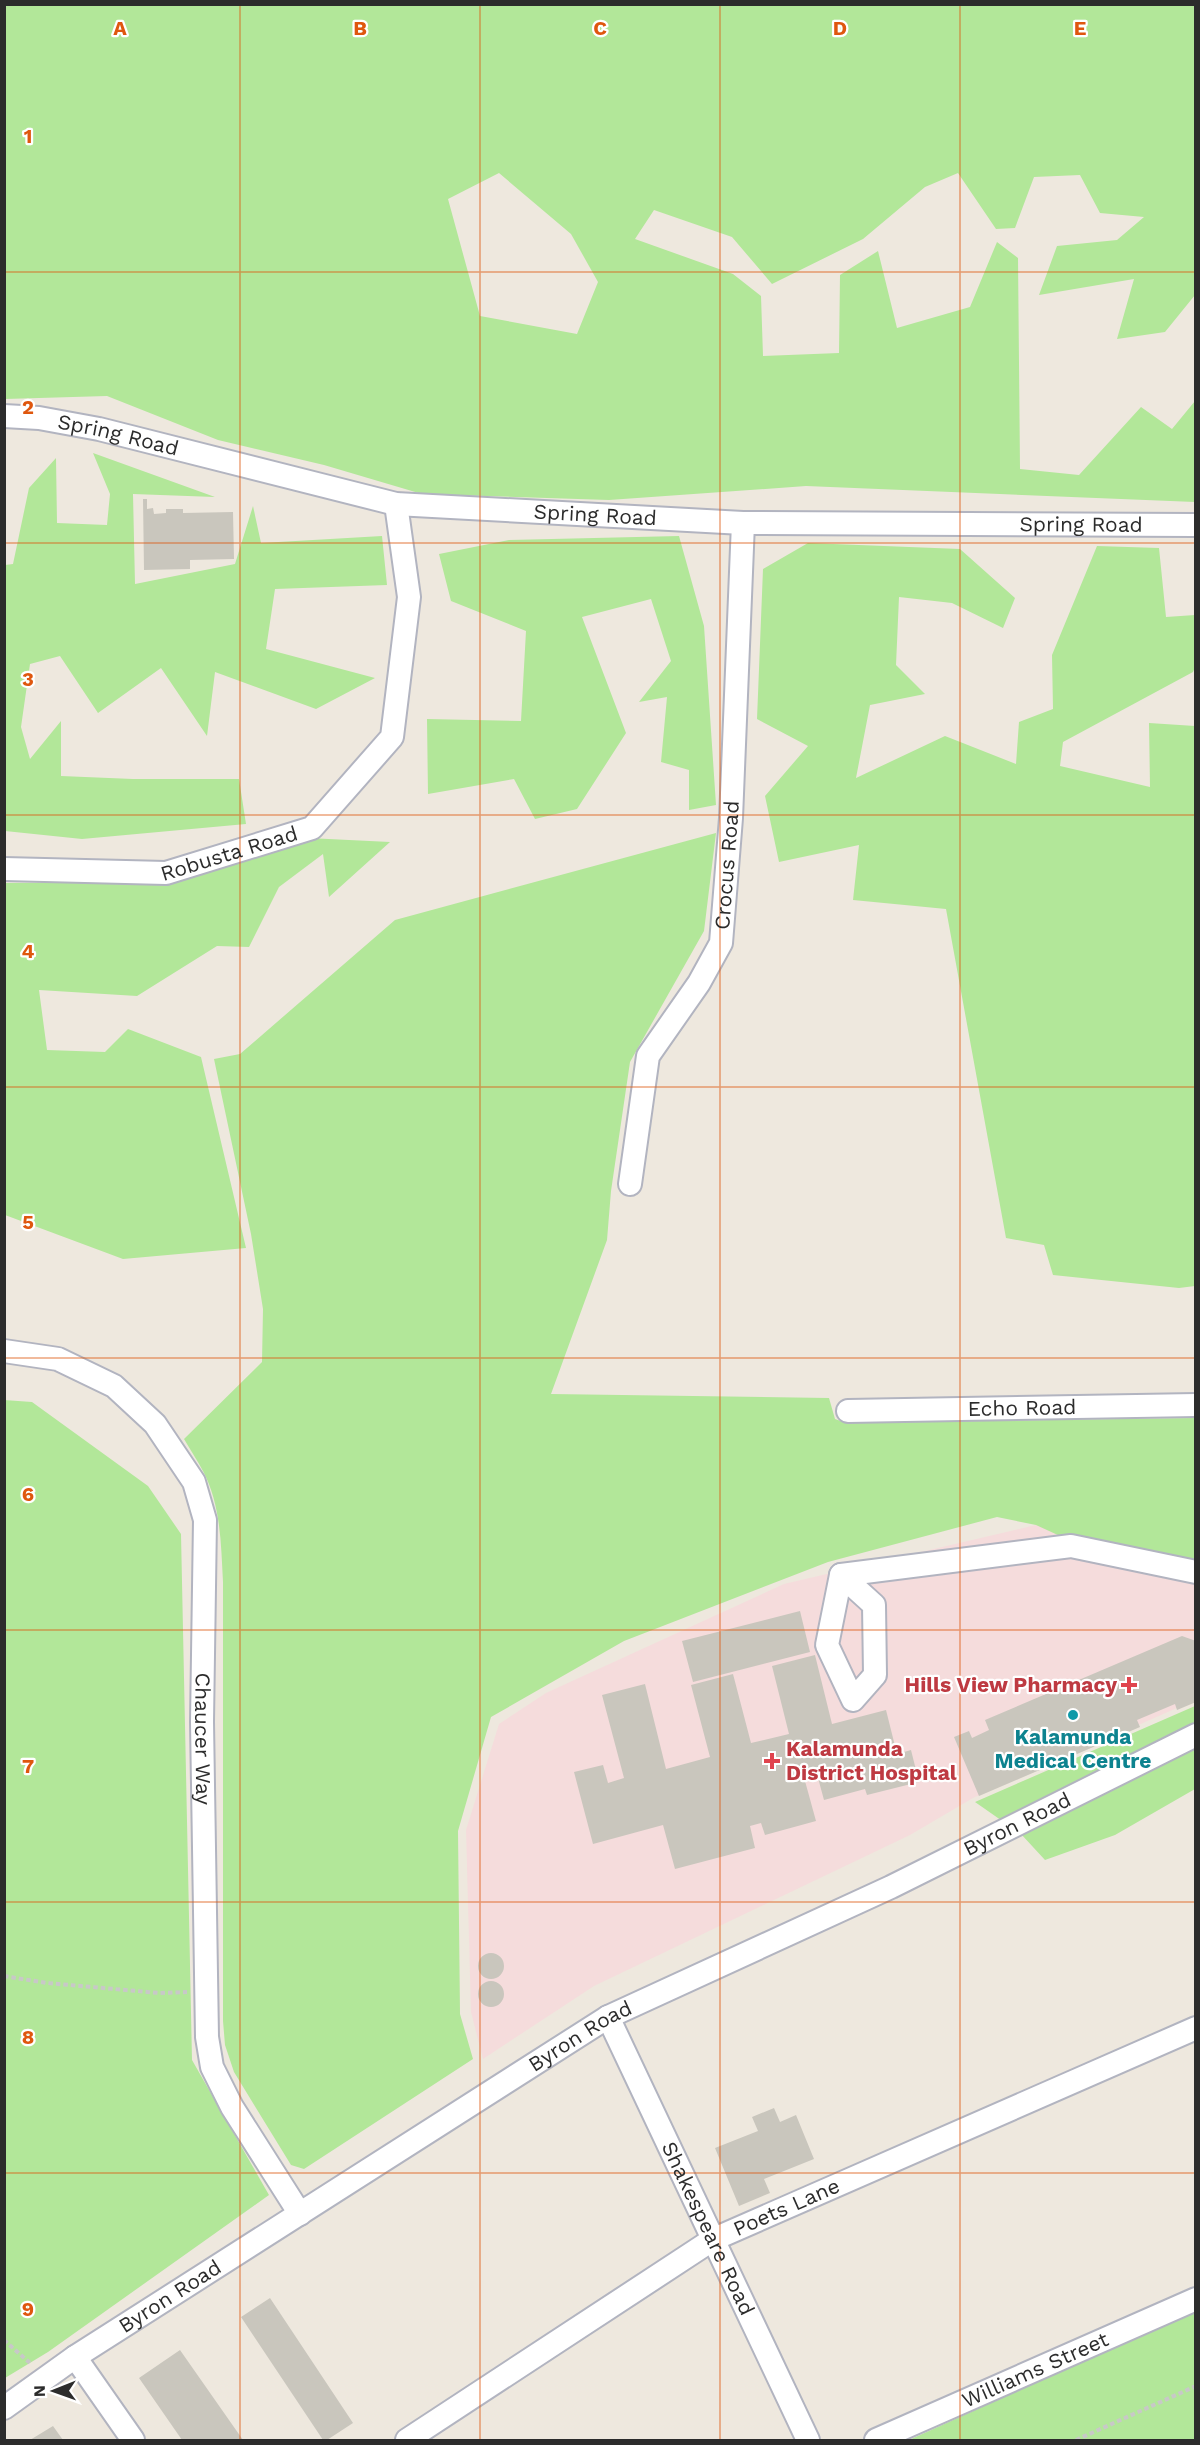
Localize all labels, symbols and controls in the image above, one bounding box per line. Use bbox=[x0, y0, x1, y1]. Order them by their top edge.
text: A bbox=[113, 16, 127, 40]
text: B bbox=[353, 16, 367, 40]
text: C bbox=[593, 16, 607, 40]
text: D bbox=[833, 16, 847, 40]
text: E bbox=[1074, 16, 1086, 40]
text: 1 bbox=[24, 124, 32, 148]
text: 2 bbox=[22, 395, 34, 419]
street label: Spring Road bbox=[56, 409, 181, 461]
street label: Spring Road bbox=[533, 499, 658, 530]
street label: Spring Road bbox=[1019, 511, 1143, 537]
text: 3 bbox=[22, 667, 34, 691]
street label: Crocus Road bbox=[709, 800, 744, 931]
street label: Robusta Road bbox=[157, 820, 300, 886]
text: 4 bbox=[22, 939, 35, 963]
text: 5 bbox=[22, 1210, 34, 1234]
street label: Echo Road bbox=[967, 1394, 1077, 1421]
text: 6 bbox=[22, 1482, 34, 1506]
street label: Chaucer Way bbox=[190, 1672, 216, 1805]
place label: Hills View Pharmacy bbox=[905, 1672, 1117, 1697]
marker: Hills View Pharmacy bbox=[1122, 1678, 1136, 1692]
marker: Kalamunda Medical Centre bbox=[1066, 1708, 1080, 1722]
place label: Kalamunda Medical Centre bbox=[995, 1724, 1151, 1773]
place label: Kalamunda District Hospital bbox=[786, 1736, 957, 1785]
marker: Kalamunda District Hospital bbox=[763, 1752, 781, 1770]
text: 7 bbox=[22, 1754, 34, 1778]
street label: Byron Road bbox=[959, 1786, 1075, 1861]
street label: Byron Road bbox=[523, 1995, 636, 2077]
text: 8 bbox=[22, 2025, 34, 2049]
street label: Shakespeare Road bbox=[657, 2138, 760, 2319]
street label: Poets Lane bbox=[729, 2173, 843, 2241]
street label: Byron Road bbox=[114, 2254, 226, 2338]
text: 9 bbox=[22, 2297, 34, 2321]
street label: Williams Street bbox=[958, 2326, 1112, 2413]
north arrow bbox=[24, 2361, 84, 2421]
text: N bbox=[30, 2385, 49, 2397]

